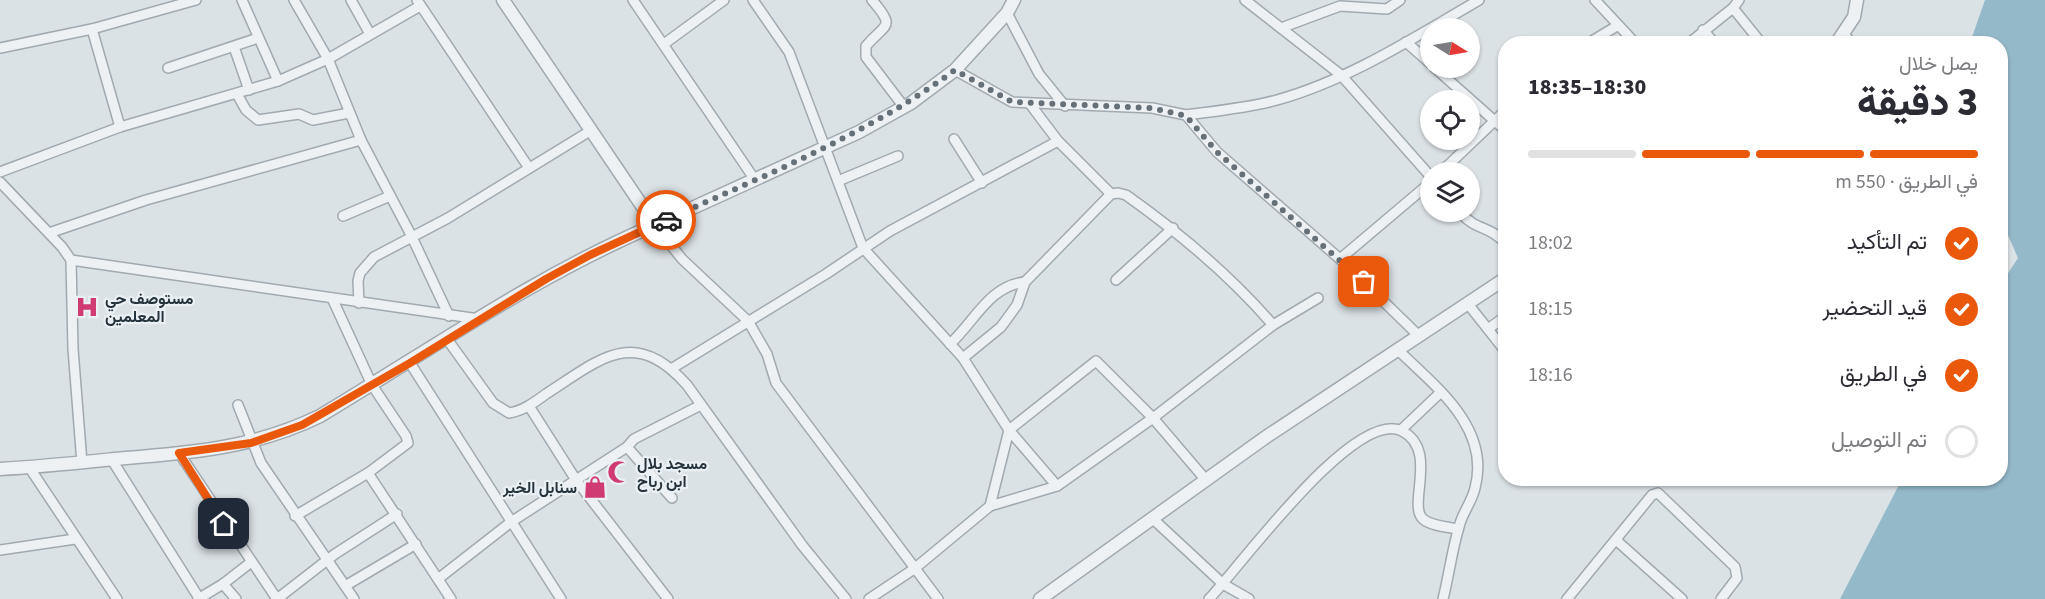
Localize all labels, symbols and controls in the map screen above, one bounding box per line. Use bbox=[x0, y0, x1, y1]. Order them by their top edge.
north arrow bbox=[1420, 18, 1480, 78]
map controls bbox=[1420, 18, 1480, 222]
text: يصل خلال bbox=[1899, 50, 1978, 78]
text: 18:30–18:35 bbox=[1528, 71, 1646, 103]
text: 3 دقيقة bbox=[1857, 75, 1978, 131]
button: locate bbox=[1420, 90, 1480, 150]
button: layers bbox=[1420, 162, 1480, 222]
text: في الطريق · 550 m bbox=[1835, 168, 1978, 196]
courier bbox=[636, 190, 696, 250]
icon: car bbox=[650, 204, 683, 237]
text: تم التأكيد bbox=[1847, 226, 1927, 258]
icon: check bbox=[1945, 227, 1978, 260]
text: 18:02 bbox=[1528, 229, 1573, 257]
pin bbox=[1338, 256, 1389, 307]
icon: bag bbox=[1347, 265, 1380, 298]
place label: مستوصف حي المعلمين bbox=[105, 288, 194, 328]
text: قيد التحضير bbox=[1822, 292, 1927, 324]
icon: check bbox=[1945, 293, 1978, 326]
hospital icon: مستوصف حي المعلمين bbox=[74, 294, 100, 320]
text: 18:15 bbox=[1528, 295, 1573, 323]
text: في الطريق bbox=[1840, 358, 1927, 390]
icon: check bbox=[1945, 359, 1978, 392]
text: 18:16 bbox=[1528, 361, 1573, 389]
text: تم التوصيل bbox=[1831, 424, 1927, 456]
place label: مسجد بلال ابن رباح bbox=[637, 453, 708, 493]
mosque icon: مسجد بلال ابن رباح bbox=[606, 459, 632, 485]
shop icon: سنابل الخير bbox=[582, 474, 608, 500]
place label: سنابل الخير bbox=[502, 477, 577, 499]
pin bbox=[198, 498, 249, 549]
icon: home bbox=[207, 507, 240, 540]

